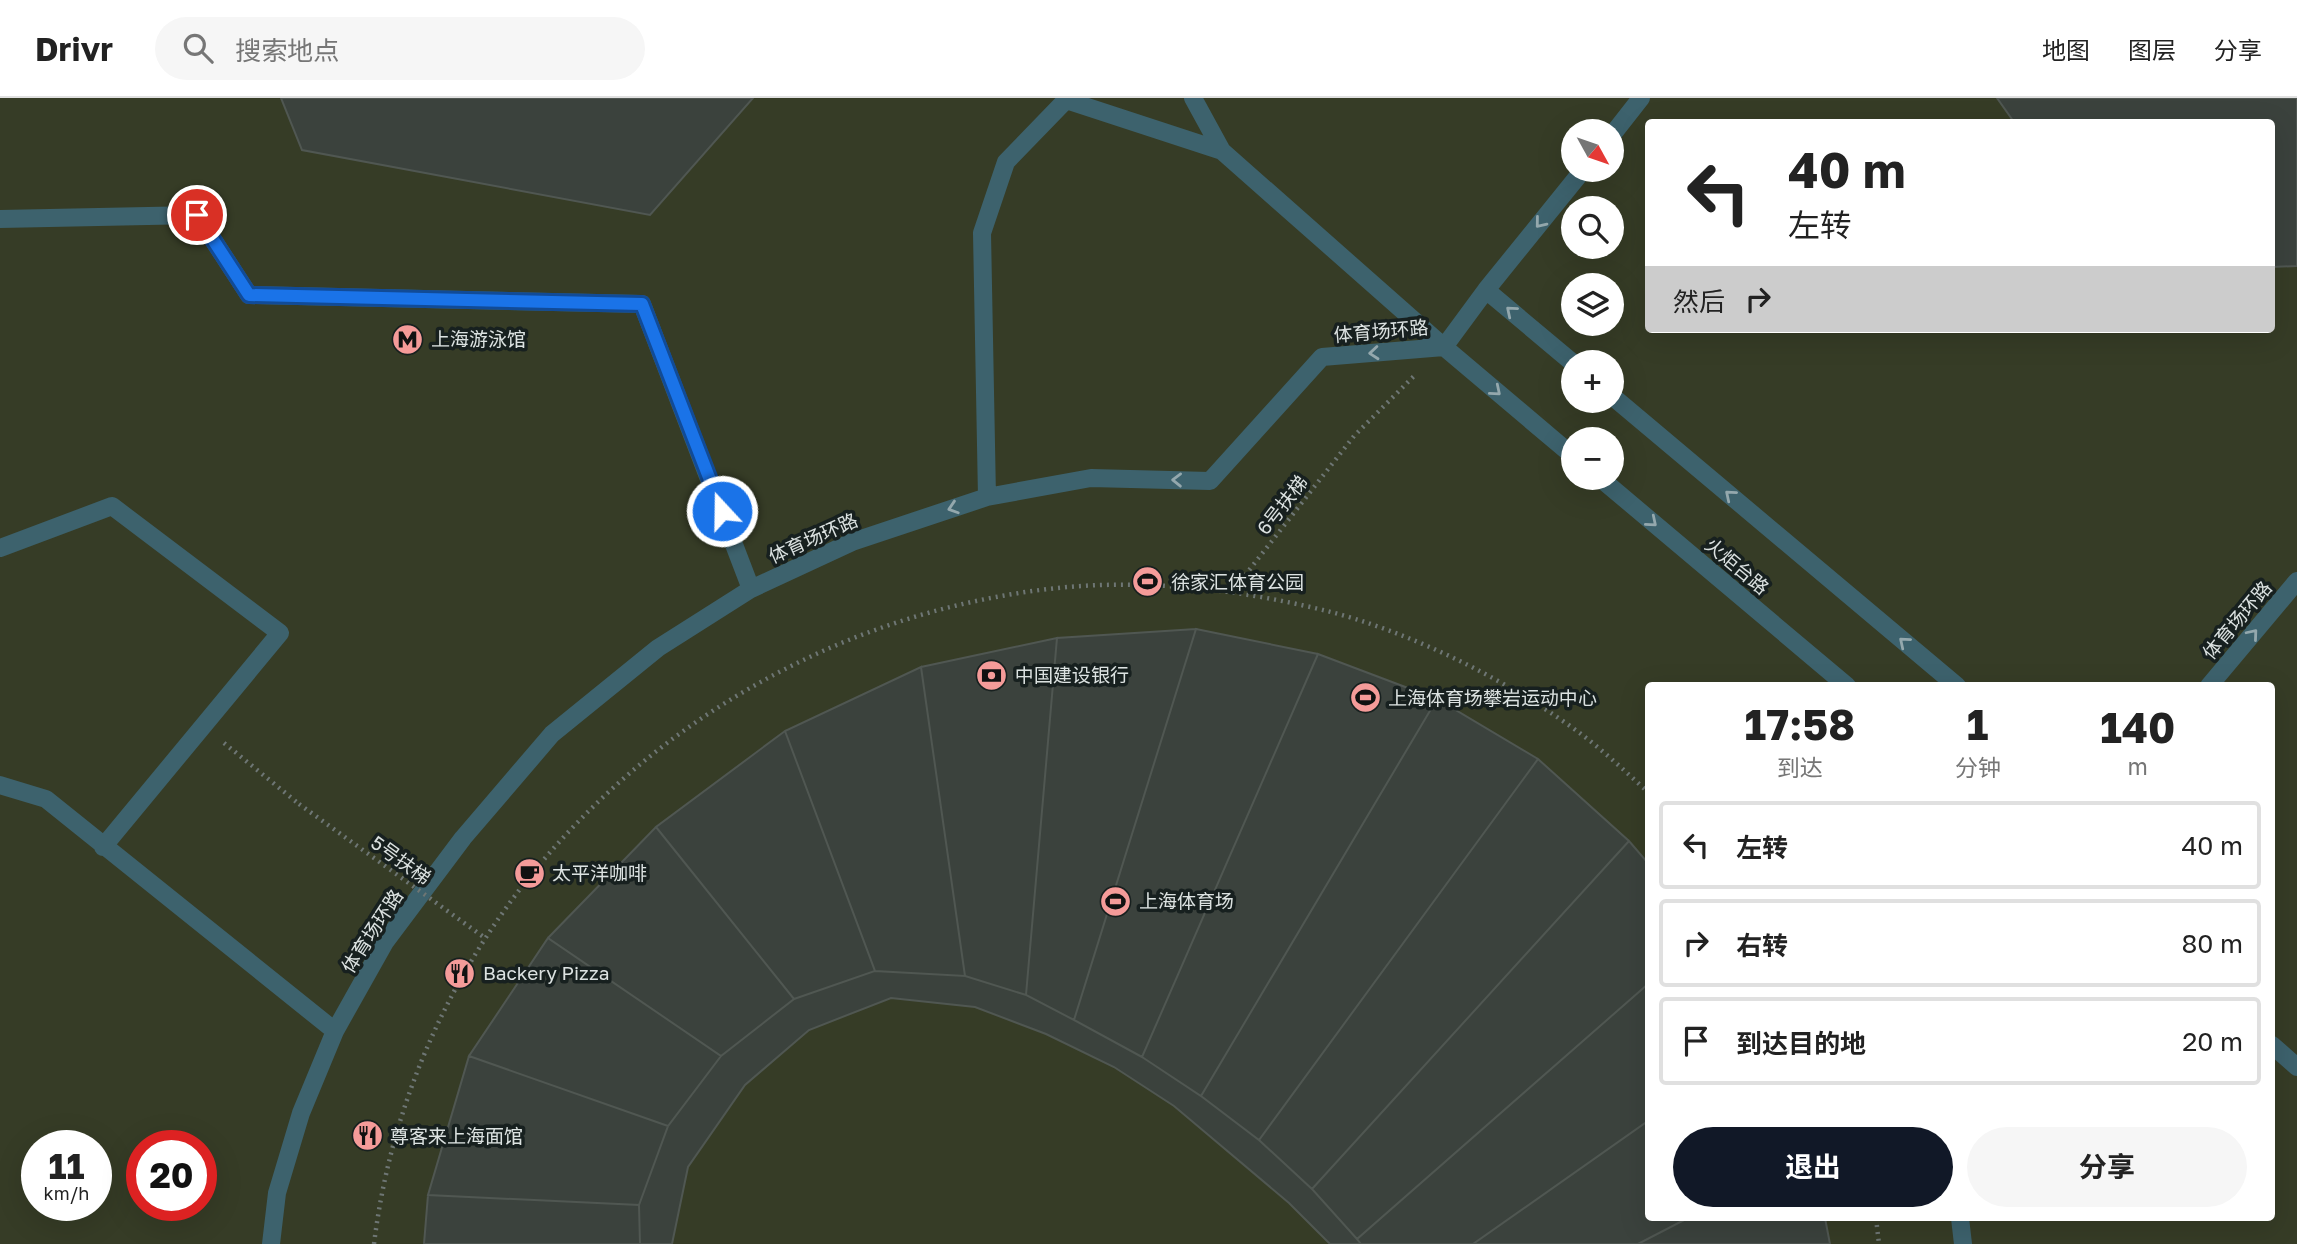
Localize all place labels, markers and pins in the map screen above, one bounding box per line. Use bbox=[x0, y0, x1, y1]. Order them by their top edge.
pin bbox=[167, 185, 227, 245]
metro station icon: 上海游泳馆 bbox=[391, 322, 425, 356]
place label: 上海游泳馆 bbox=[431, 327, 526, 350]
sports icon: 徐家汇体育公园 bbox=[1131, 565, 1165, 599]
place label: 徐家汇体育公园 bbox=[1171, 570, 1304, 593]
bank icon: 中国建设银行 bbox=[975, 658, 1009, 692]
place label: 中国建设银行 bbox=[1015, 663, 1129, 686]
sports icon: 上海体育场攀岩运动中心 bbox=[1348, 681, 1382, 715]
place label: 上海体育场攀岩运动中心 bbox=[1388, 686, 1597, 709]
cafe icon: 太平洋咖啡 bbox=[512, 856, 546, 890]
place label: 太平洋咖啡 bbox=[552, 861, 647, 884]
sports icon: 上海体育场 bbox=[1099, 884, 1133, 918]
place label: 上海体育场 bbox=[1139, 889, 1234, 912]
restaurant icon: Backery Pizza bbox=[443, 956, 477, 990]
place label: Backery Pizza bbox=[483, 961, 609, 984]
restaurant icon: 尊客来上海面馆 bbox=[350, 1119, 384, 1153]
place label: 尊客来上海面馆 bbox=[390, 1124, 523, 1147]

